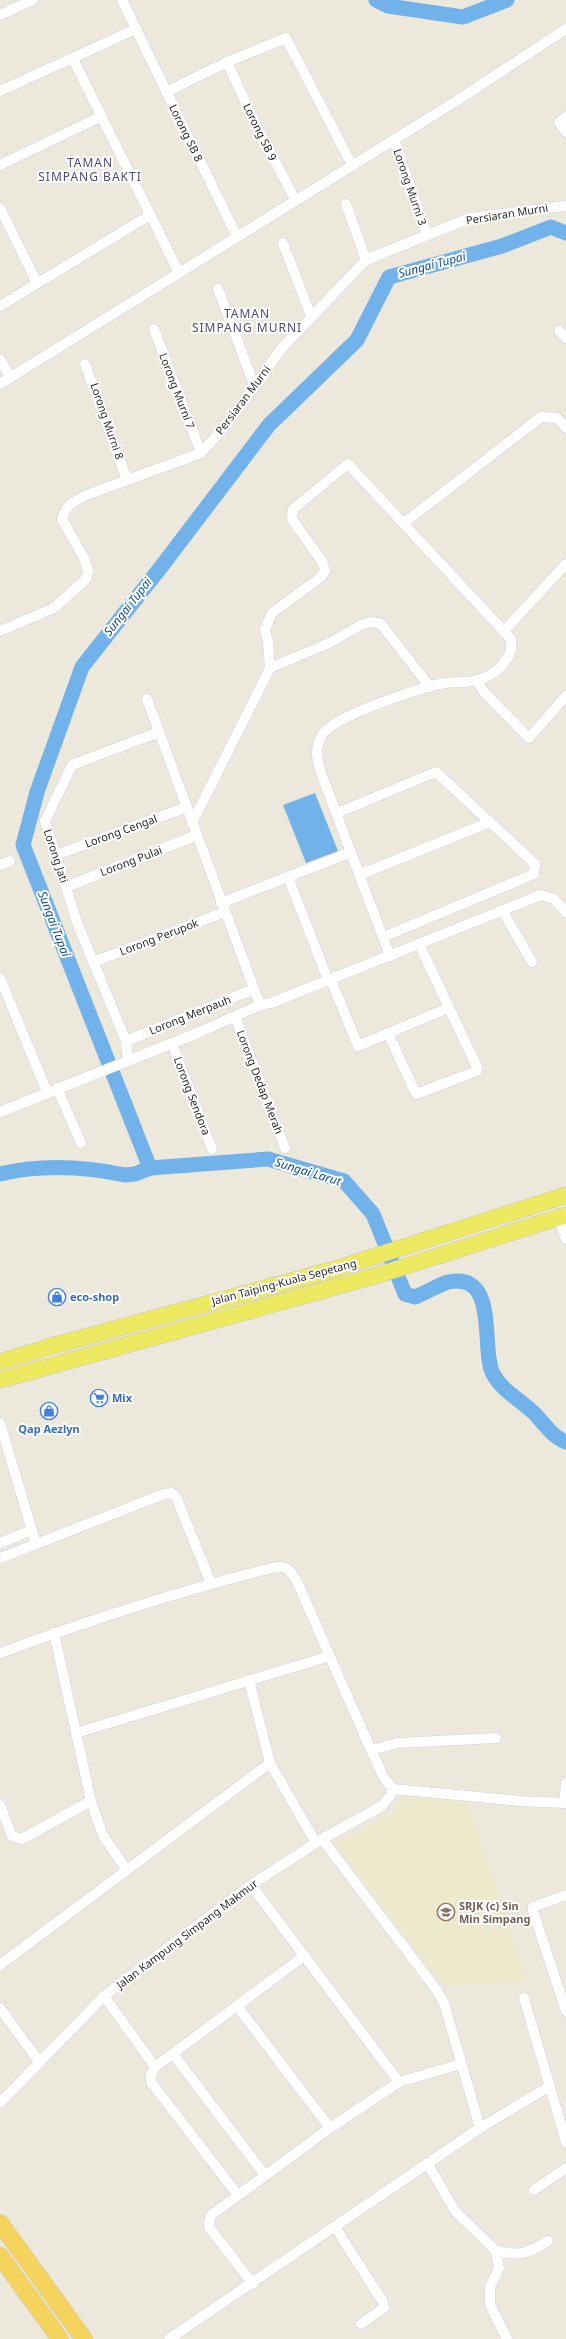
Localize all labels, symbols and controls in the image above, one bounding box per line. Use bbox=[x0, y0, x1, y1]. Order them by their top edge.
street label: Lorong SB 9 bbox=[240, 101, 281, 163]
street label: Lorong SB 8 bbox=[166, 102, 207, 164]
street label: Lorong Murni 3 bbox=[390, 147, 431, 227]
district label: TAMAN SIMPANG BAKTI bbox=[38, 154, 142, 185]
street label: Persiaran Murni bbox=[465, 200, 549, 227]
water label: Sungai Tupai bbox=[396, 247, 468, 282]
district label: TAMAN SIMPANG MURNI bbox=[192, 305, 302, 336]
street label: Lorong Murni 7 bbox=[156, 351, 199, 431]
street label: Persiaran Murni bbox=[212, 362, 274, 437]
street label: Lorong Murni 8 bbox=[87, 381, 128, 461]
water label: Sungai Tupai bbox=[100, 574, 156, 639]
street label: Lorong Cengal bbox=[83, 811, 159, 850]
street label: Lorong Jati bbox=[41, 827, 72, 885]
street label: Lorong Pulai bbox=[98, 842, 164, 879]
water label: Sungai Tupai bbox=[34, 888, 75, 960]
street label: Lorong Perupok bbox=[117, 915, 201, 958]
street label: Lorong Merpauh bbox=[147, 991, 233, 1038]
street label: Lorong Dedap Merah bbox=[234, 1028, 287, 1136]
street label: Lorong Sendora bbox=[171, 1054, 214, 1137]
water label: Sungai Larut bbox=[273, 1153, 344, 1190]
street label: Jalan Taiping-Kuala Sepetang bbox=[209, 1255, 358, 1308]
shop icon: eco-shop bbox=[47, 1287, 67, 1307]
place label: eco-shop bbox=[70, 1289, 119, 1304]
supermarket icon: Mix bbox=[89, 1388, 109, 1408]
place label: Mix bbox=[112, 1390, 133, 1405]
shop icon: Qap Aezlyn bbox=[39, 1401, 59, 1421]
place label: Qap Aezlyn bbox=[18, 1421, 80, 1436]
street label: Jalan Kampung Simpang Makmur bbox=[112, 1875, 261, 1992]
place label: SRJK (c) Sin Min Simpang bbox=[459, 1898, 530, 1926]
school or university icon: SRJK (c) Sin Min Simpang bbox=[436, 1902, 456, 1922]

